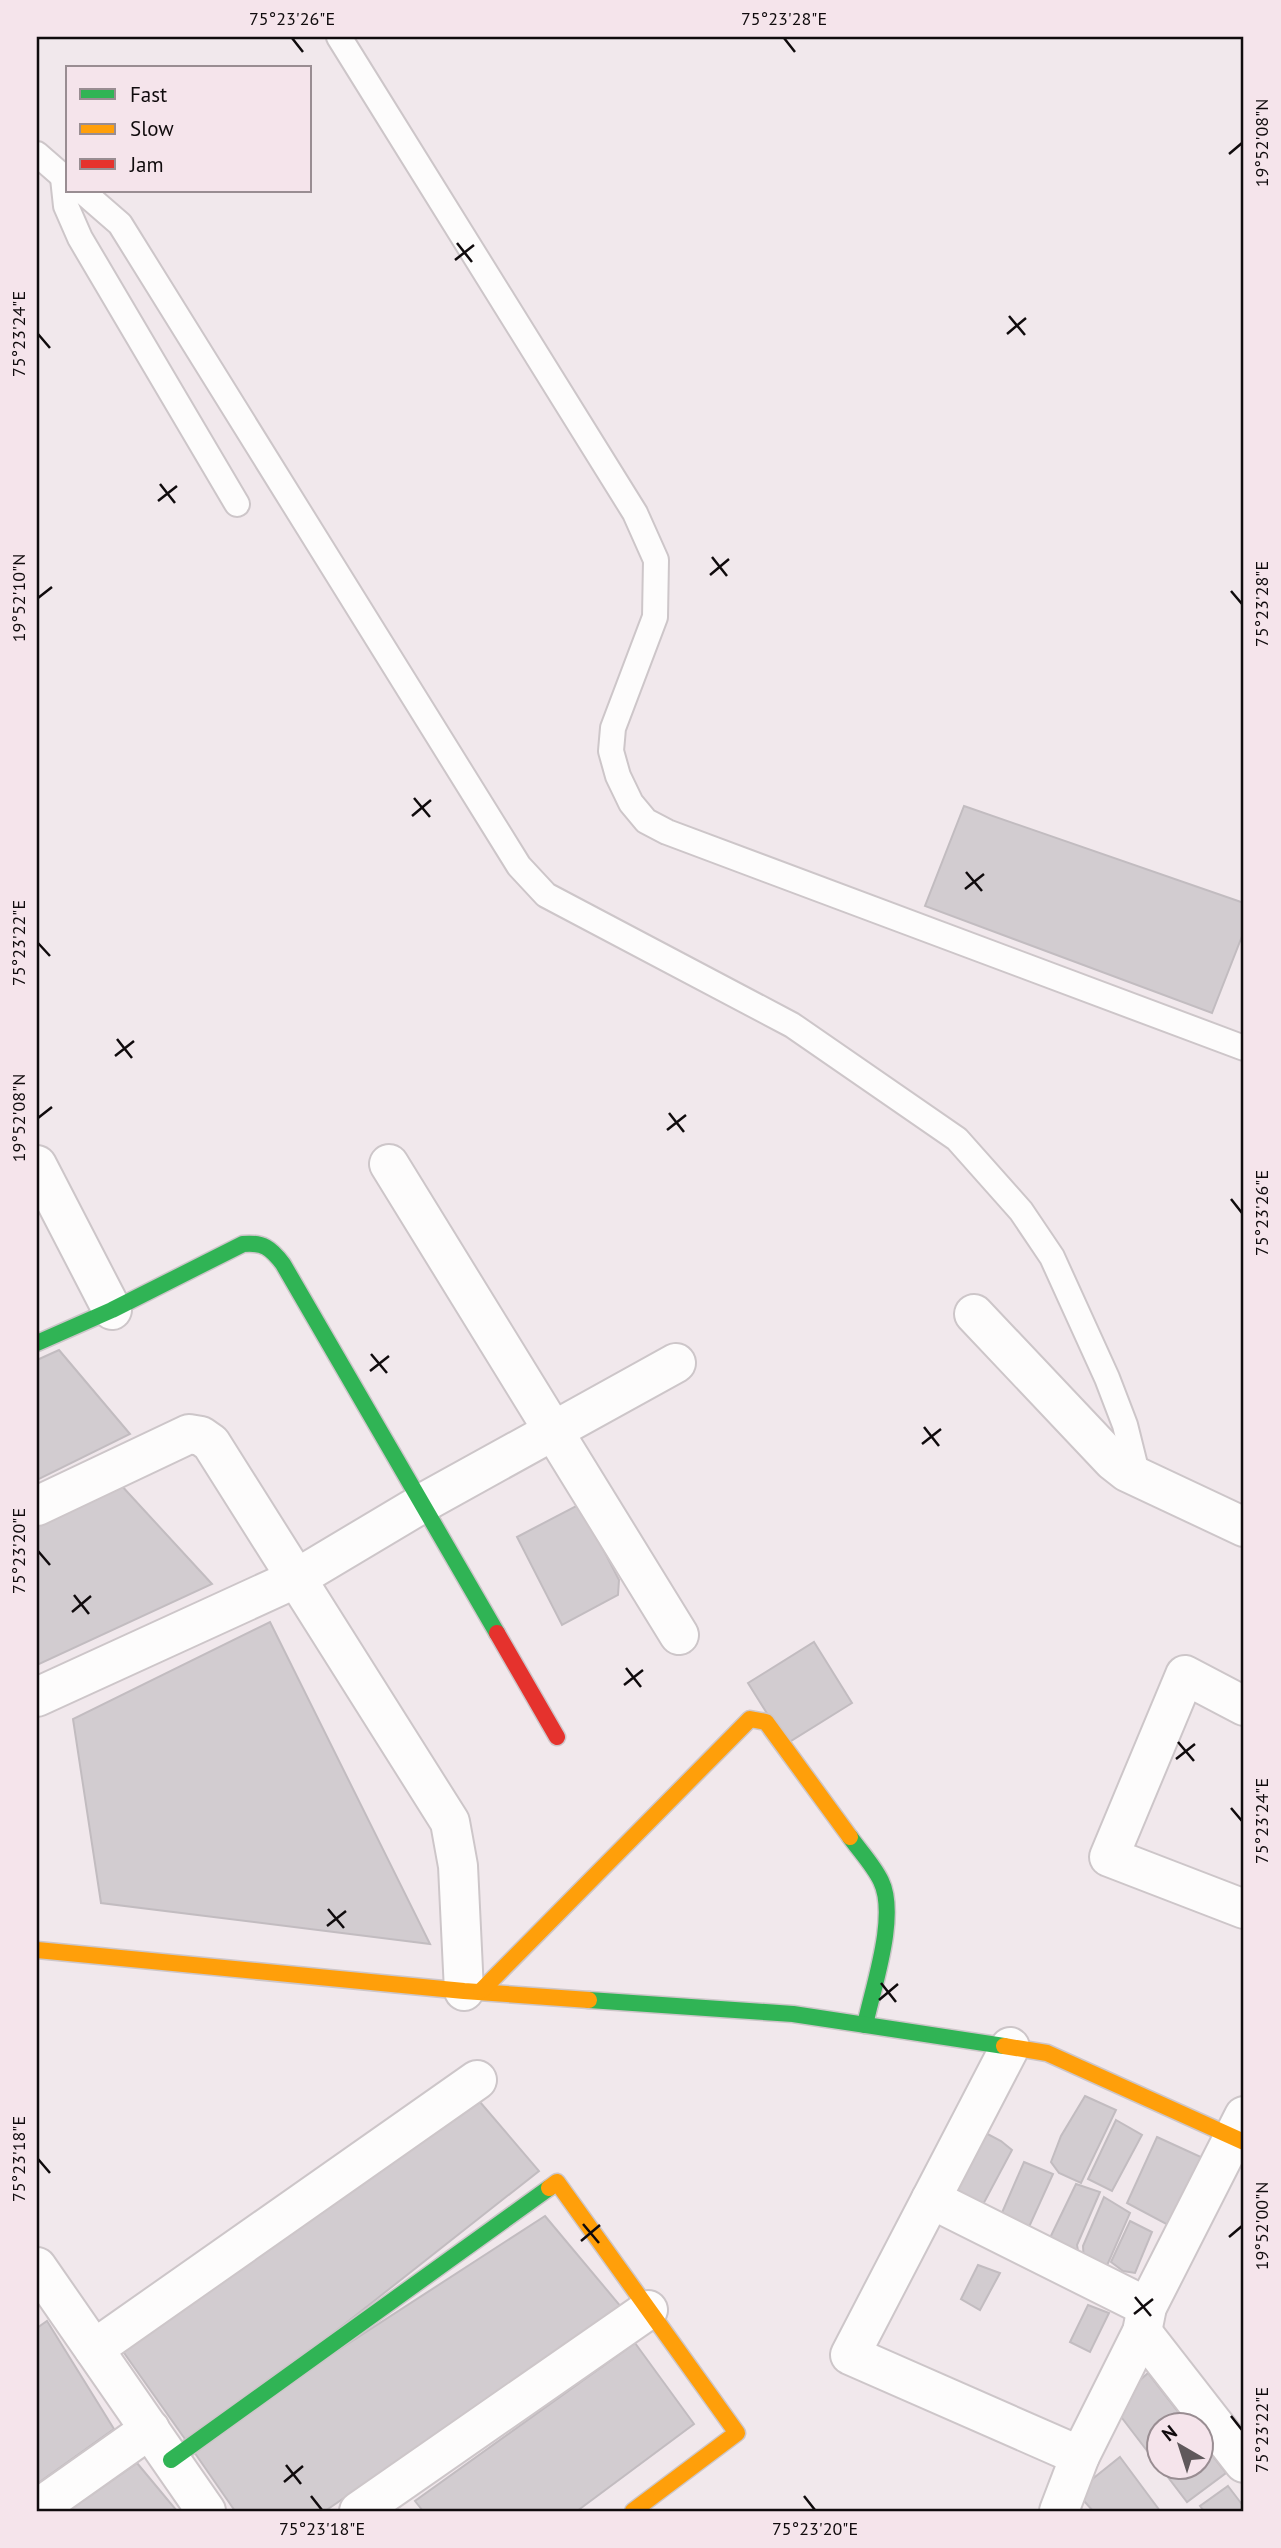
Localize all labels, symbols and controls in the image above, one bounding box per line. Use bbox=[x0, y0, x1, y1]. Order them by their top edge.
text: 75°23'26"E bbox=[249, 7, 335, 30]
text: 75°23'28"E bbox=[741, 7, 827, 30]
legend bbox=[66, 66, 312, 192]
text: Fast bbox=[130, 81, 167, 108]
text: 19°52'08"N bbox=[1250, 99, 1273, 187]
text: Slow bbox=[130, 115, 174, 142]
text: Jam bbox=[129, 151, 164, 178]
text: 75°23'24"E bbox=[7, 291, 30, 377]
text: 19°52'10"N bbox=[7, 554, 30, 642]
text: 75°23'28"E bbox=[1250, 561, 1273, 647]
text: 75°23'22"E bbox=[7, 900, 30, 986]
text: 19°52'08"N bbox=[7, 1074, 30, 1162]
text: 75°23'26"E bbox=[1250, 1170, 1273, 1256]
text: 75°23'20"E bbox=[7, 1508, 30, 1594]
text: 75°23'24"E bbox=[1250, 1778, 1273, 1864]
text: 75°23'18"E bbox=[7, 2116, 30, 2202]
text: 19°52'00"N bbox=[1250, 2182, 1273, 2270]
text: 75°23'22"E bbox=[1250, 2387, 1273, 2473]
north arrow bbox=[1144, 2412, 1214, 2482]
text: N bbox=[1157, 2420, 1182, 2446]
text: 75°23'18"E bbox=[279, 2517, 365, 2540]
text: 75°23'20"E bbox=[772, 2517, 858, 2540]

